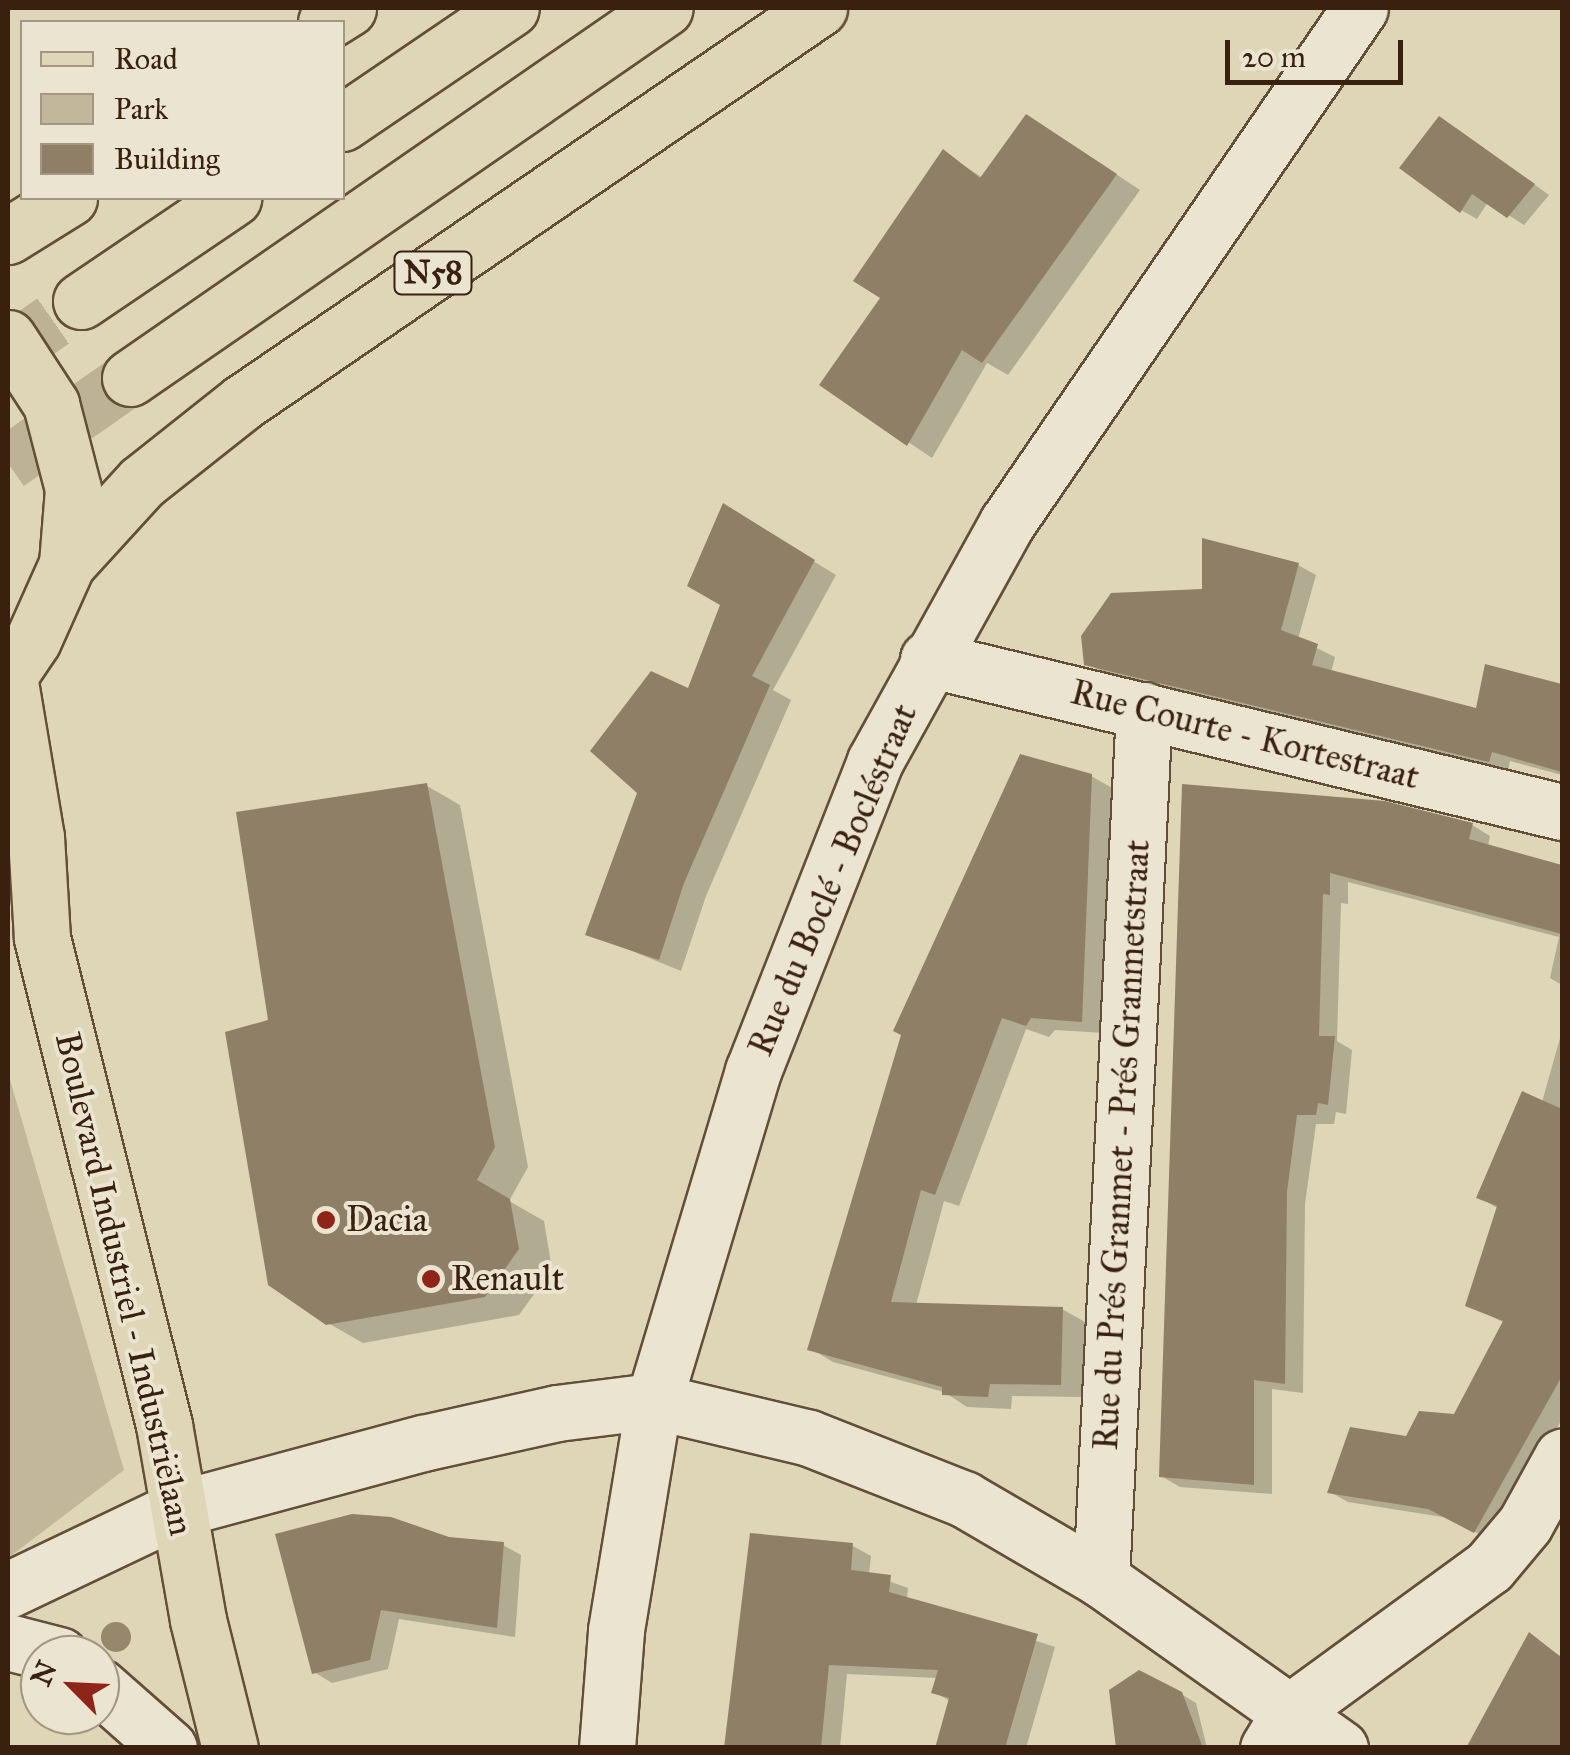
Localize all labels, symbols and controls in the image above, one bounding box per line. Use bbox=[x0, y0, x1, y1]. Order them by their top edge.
legend bbox=[20, 20, 345, 200]
scale bar bbox=[1230, 20, 1408, 82]
text: 20 m bbox=[1242, 39, 1306, 75]
text: Road bbox=[114, 41, 178, 77]
text: Park bbox=[114, 91, 168, 127]
text: Building bbox=[114, 141, 220, 177]
road number: N58 bbox=[393, 246, 473, 300]
street label: Rue Courte - Kortestraat bbox=[1066, 671, 1424, 799]
street label: Rue du Boclé - Bocléstraat bbox=[740, 698, 926, 1062]
street label: Rue du Prés Granmet - Prés Granmetstraat bbox=[1085, 839, 1159, 1451]
street label: Boulevard Industriel - Industriëlaan bbox=[46, 1028, 202, 1540]
place label: Dacia bbox=[346, 1199, 428, 1241]
marker: Dacia bbox=[315, 1209, 337, 1231]
place label: Renault bbox=[451, 1258, 564, 1300]
marker: Renault bbox=[420, 1268, 442, 1290]
north arrow bbox=[20, 1635, 120, 1735]
text: N bbox=[23, 1655, 65, 1691]

